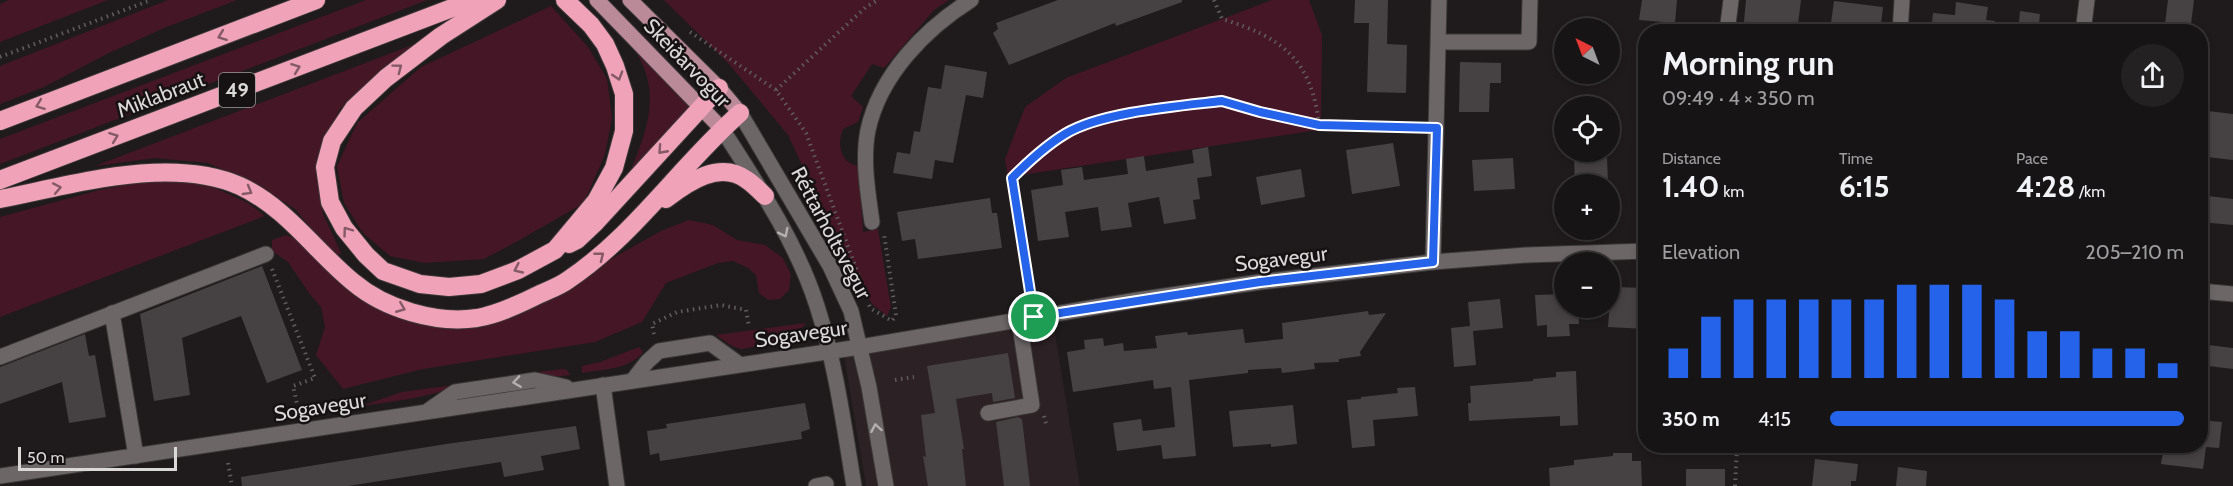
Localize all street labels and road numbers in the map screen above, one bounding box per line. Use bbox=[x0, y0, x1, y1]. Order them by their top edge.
street label: Skeiðarvogur bbox=[639, 13, 736, 112]
street label: Miklabraut bbox=[113, 66, 208, 123]
road number: 49 bbox=[219, 73, 255, 107]
street label: Réttarholtsvegur bbox=[786, 162, 877, 304]
street label: Sogavegur bbox=[1233, 240, 1329, 277]
street label: Sogavegur bbox=[753, 315, 849, 352]
street label: Sogavegur bbox=[272, 387, 368, 426]

